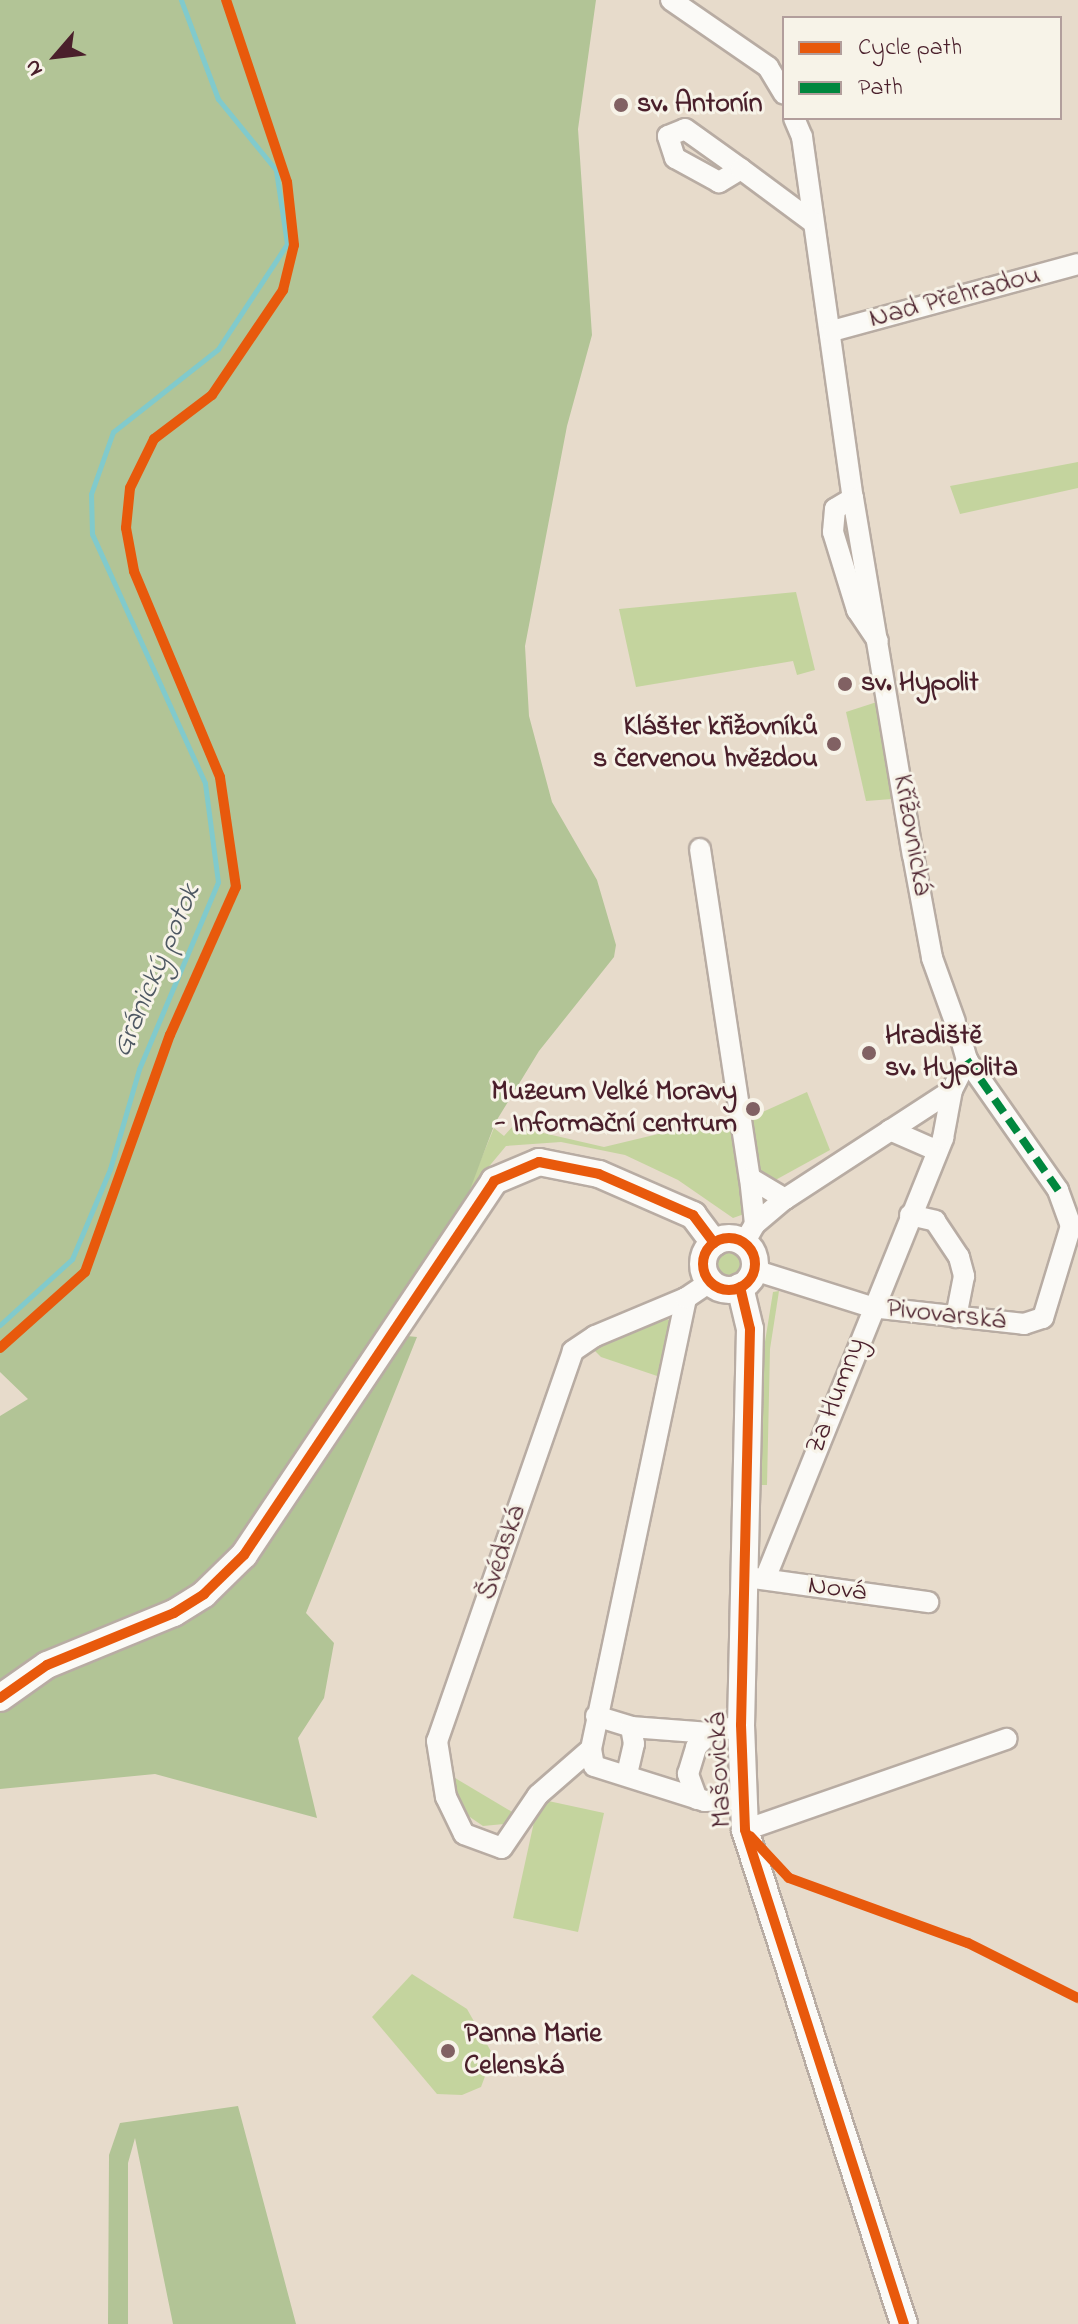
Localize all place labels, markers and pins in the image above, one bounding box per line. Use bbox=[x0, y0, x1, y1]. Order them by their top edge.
place label: sv. Antonín bbox=[637, 88, 762, 122]
marker: sv. Antonín bbox=[612, 96, 630, 114]
place label: sv. Hypolit bbox=[861, 667, 979, 701]
marker: sv. Hypolit bbox=[836, 675, 854, 693]
place label: Klášter křižovníků s červenou hvězdou bbox=[593, 711, 818, 777]
marker: Klášter křižovníků s červenou hvězdou bbox=[825, 735, 843, 753]
place label: Hradiště sv. Hypolita bbox=[885, 1020, 1018, 1086]
marker: Hradiště sv. Hypolita bbox=[860, 1044, 878, 1062]
place label: Muzeum Velké Moravy - Informační centrum bbox=[491, 1076, 737, 1142]
marker: Muzeum Velké Moravy - Informační centrum bbox=[744, 1100, 762, 1118]
place label: Panna Marie Celenská bbox=[464, 2018, 602, 2084]
marker: Panna Marie Celenská bbox=[439, 2042, 457, 2060]

